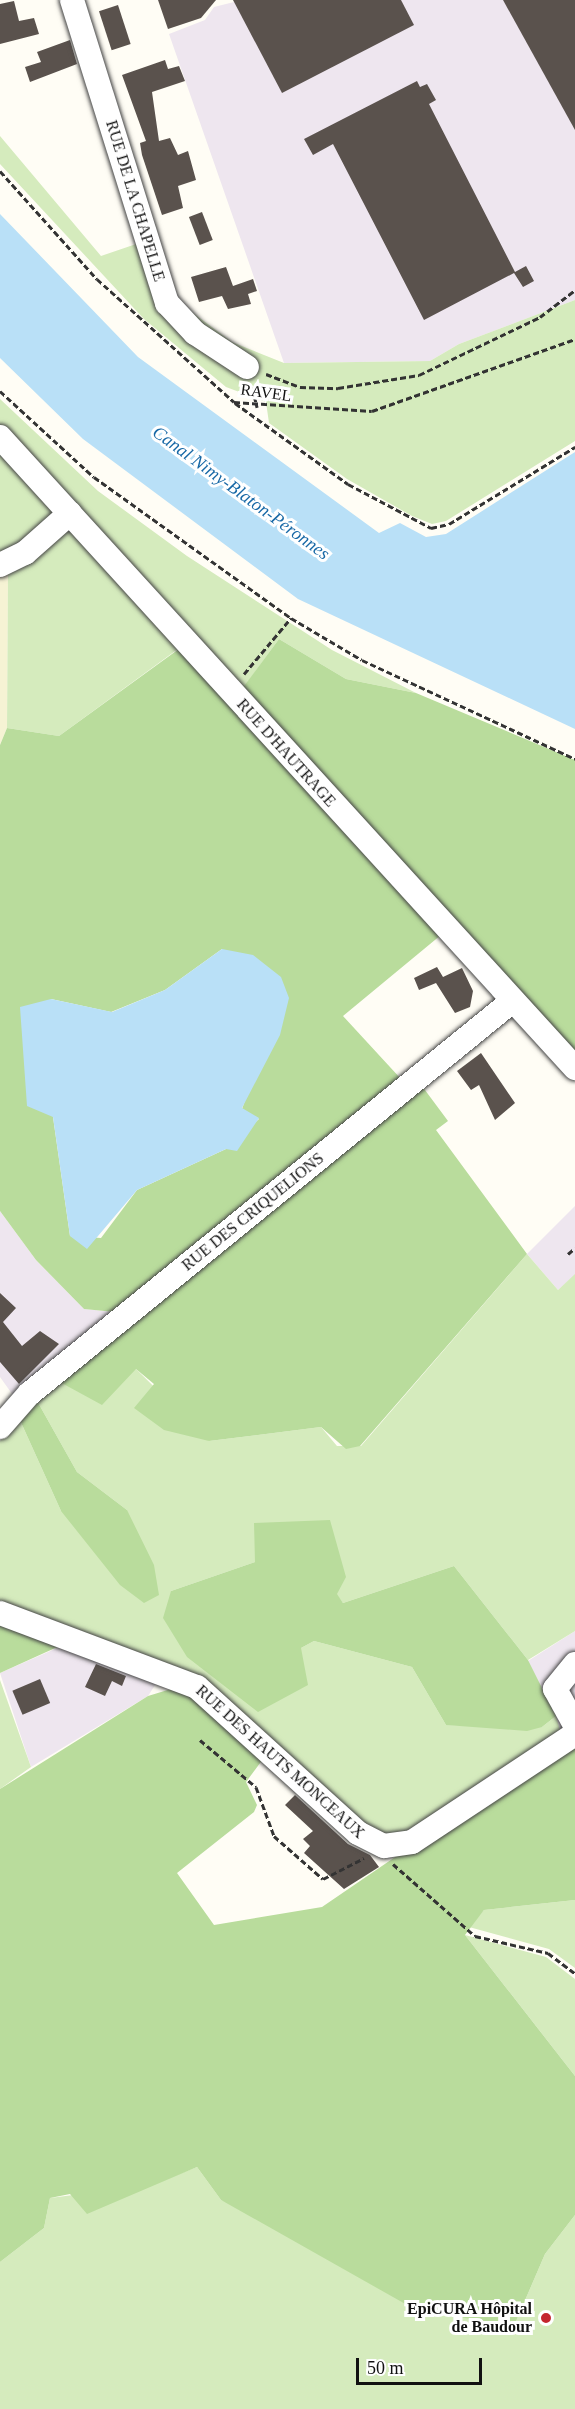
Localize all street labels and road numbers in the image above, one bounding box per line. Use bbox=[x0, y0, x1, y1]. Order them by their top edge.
street label: RUE DE LA CHAPELLE bbox=[101, 118, 169, 284]
street label: RAVEL bbox=[239, 380, 293, 406]
street label: RUE D'HAUTRAGE bbox=[233, 695, 339, 811]
street label: RUE DES CRIQUELIONS bbox=[178, 1149, 328, 1275]
street label: RUE DES HAUTS MONCEAUX bbox=[192, 1681, 368, 1843]

